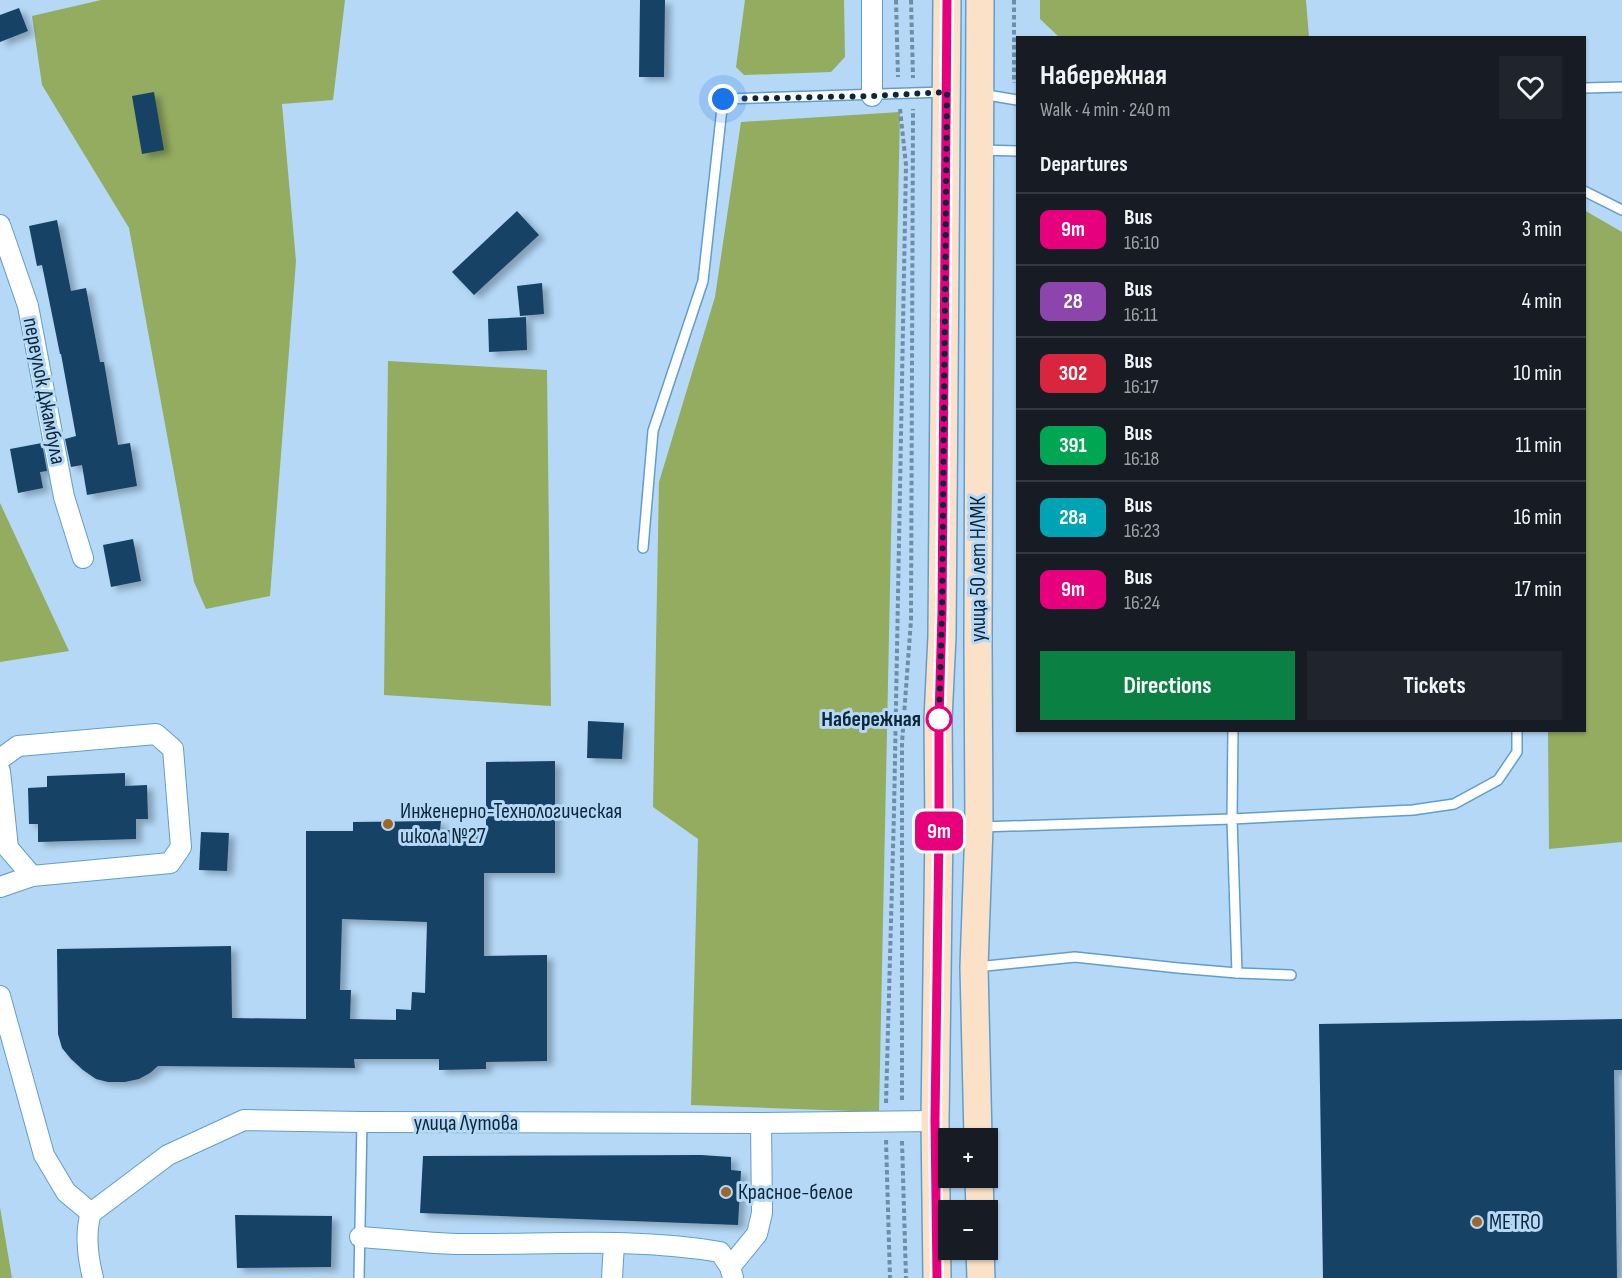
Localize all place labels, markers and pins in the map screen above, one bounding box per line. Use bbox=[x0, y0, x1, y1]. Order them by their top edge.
place label: Набережная bbox=[821, 706, 921, 733]
marker: Набережная bbox=[926, 706, 952, 732]
place label: Инженерно-Технологическая школа №27 bbox=[400, 798, 622, 850]
marker: Инженерно-Технологическая школа №27 bbox=[381, 817, 395, 831]
place label: Красное-белое bbox=[738, 1179, 853, 1206]
marker: Красное-белое bbox=[719, 1185, 733, 1199]
place label: METRO bbox=[1489, 1209, 1541, 1236]
marker: METRO bbox=[1470, 1215, 1484, 1229]

